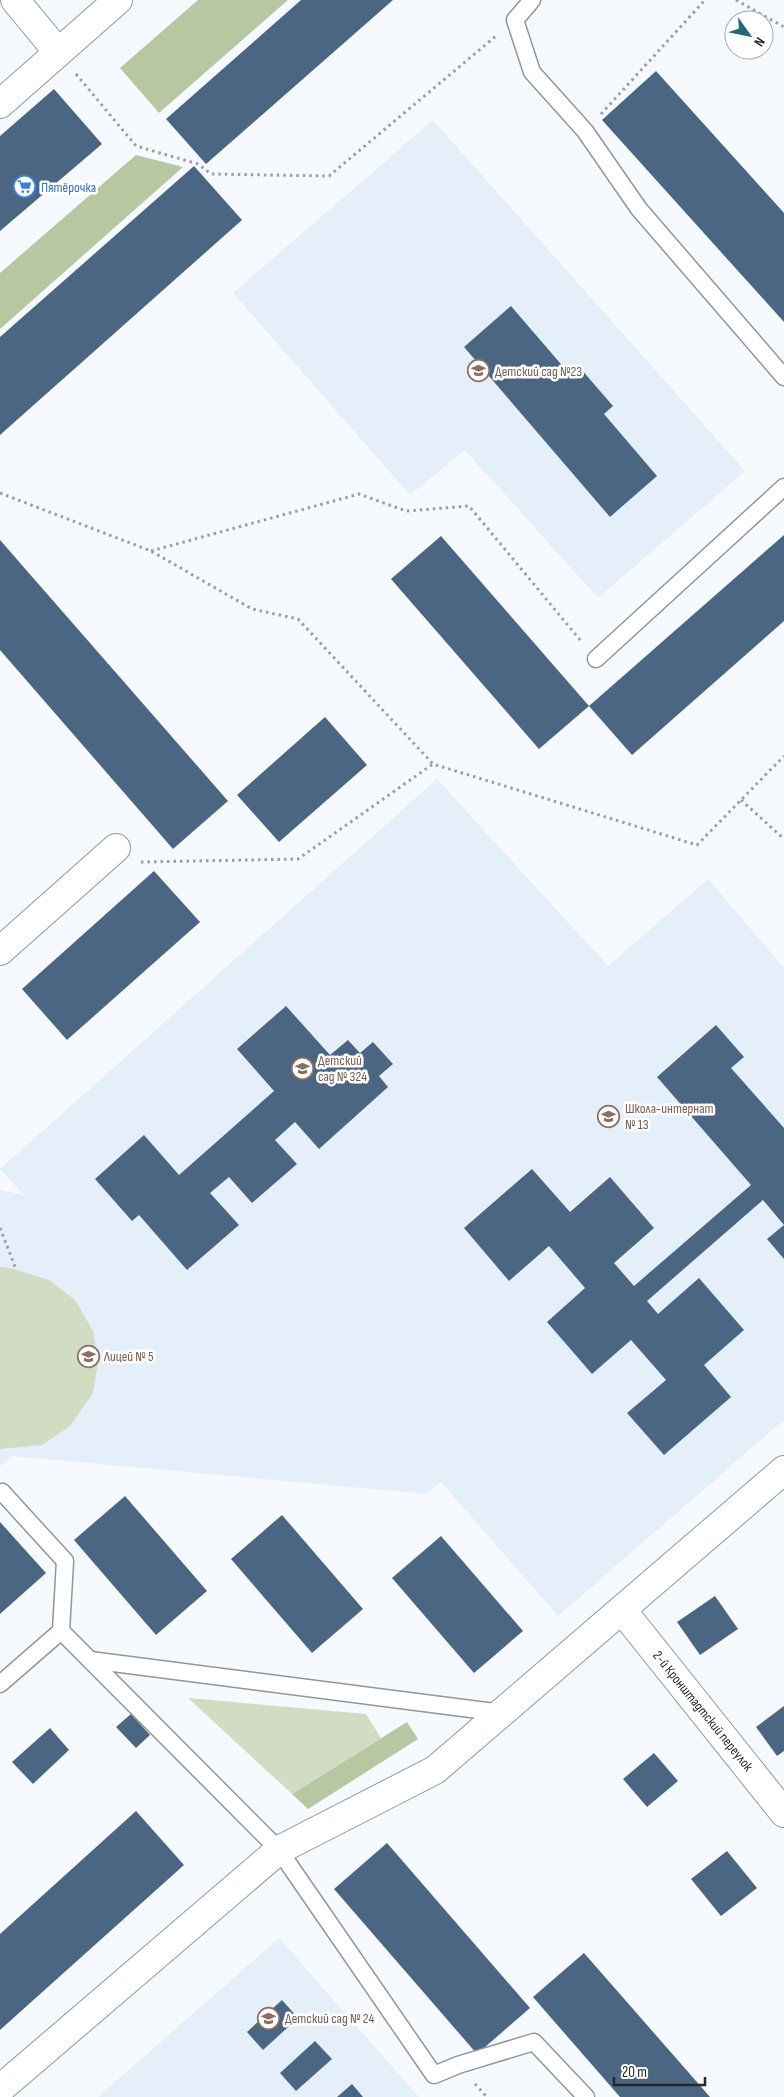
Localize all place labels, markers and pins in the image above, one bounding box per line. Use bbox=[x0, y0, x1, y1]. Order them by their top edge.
supermarket icon: Пятёрочка bbox=[13, 175, 37, 199]
place label: Пятёрочка bbox=[41, 179, 96, 196]
school or university icon: Детский сад №23 bbox=[467, 359, 491, 383]
place label: Детский сад №23 bbox=[495, 363, 582, 380]
place label: Детский сад № 324 bbox=[318, 1052, 367, 1085]
school or university icon: Детский сад № 324 bbox=[290, 1056, 314, 1080]
place label: Школа-интернат № 13 bbox=[625, 1100, 714, 1133]
school or university icon: Школа-интернат № 13 bbox=[597, 1104, 621, 1128]
school or university icon: Лицей № 5 bbox=[76, 1344, 100, 1368]
place label: Лицей № 5 bbox=[103, 1348, 154, 1365]
school or university icon: Детский сад № 24 bbox=[257, 2006, 281, 2030]
place label: Детский сад № 24 bbox=[285, 2010, 374, 2027]

